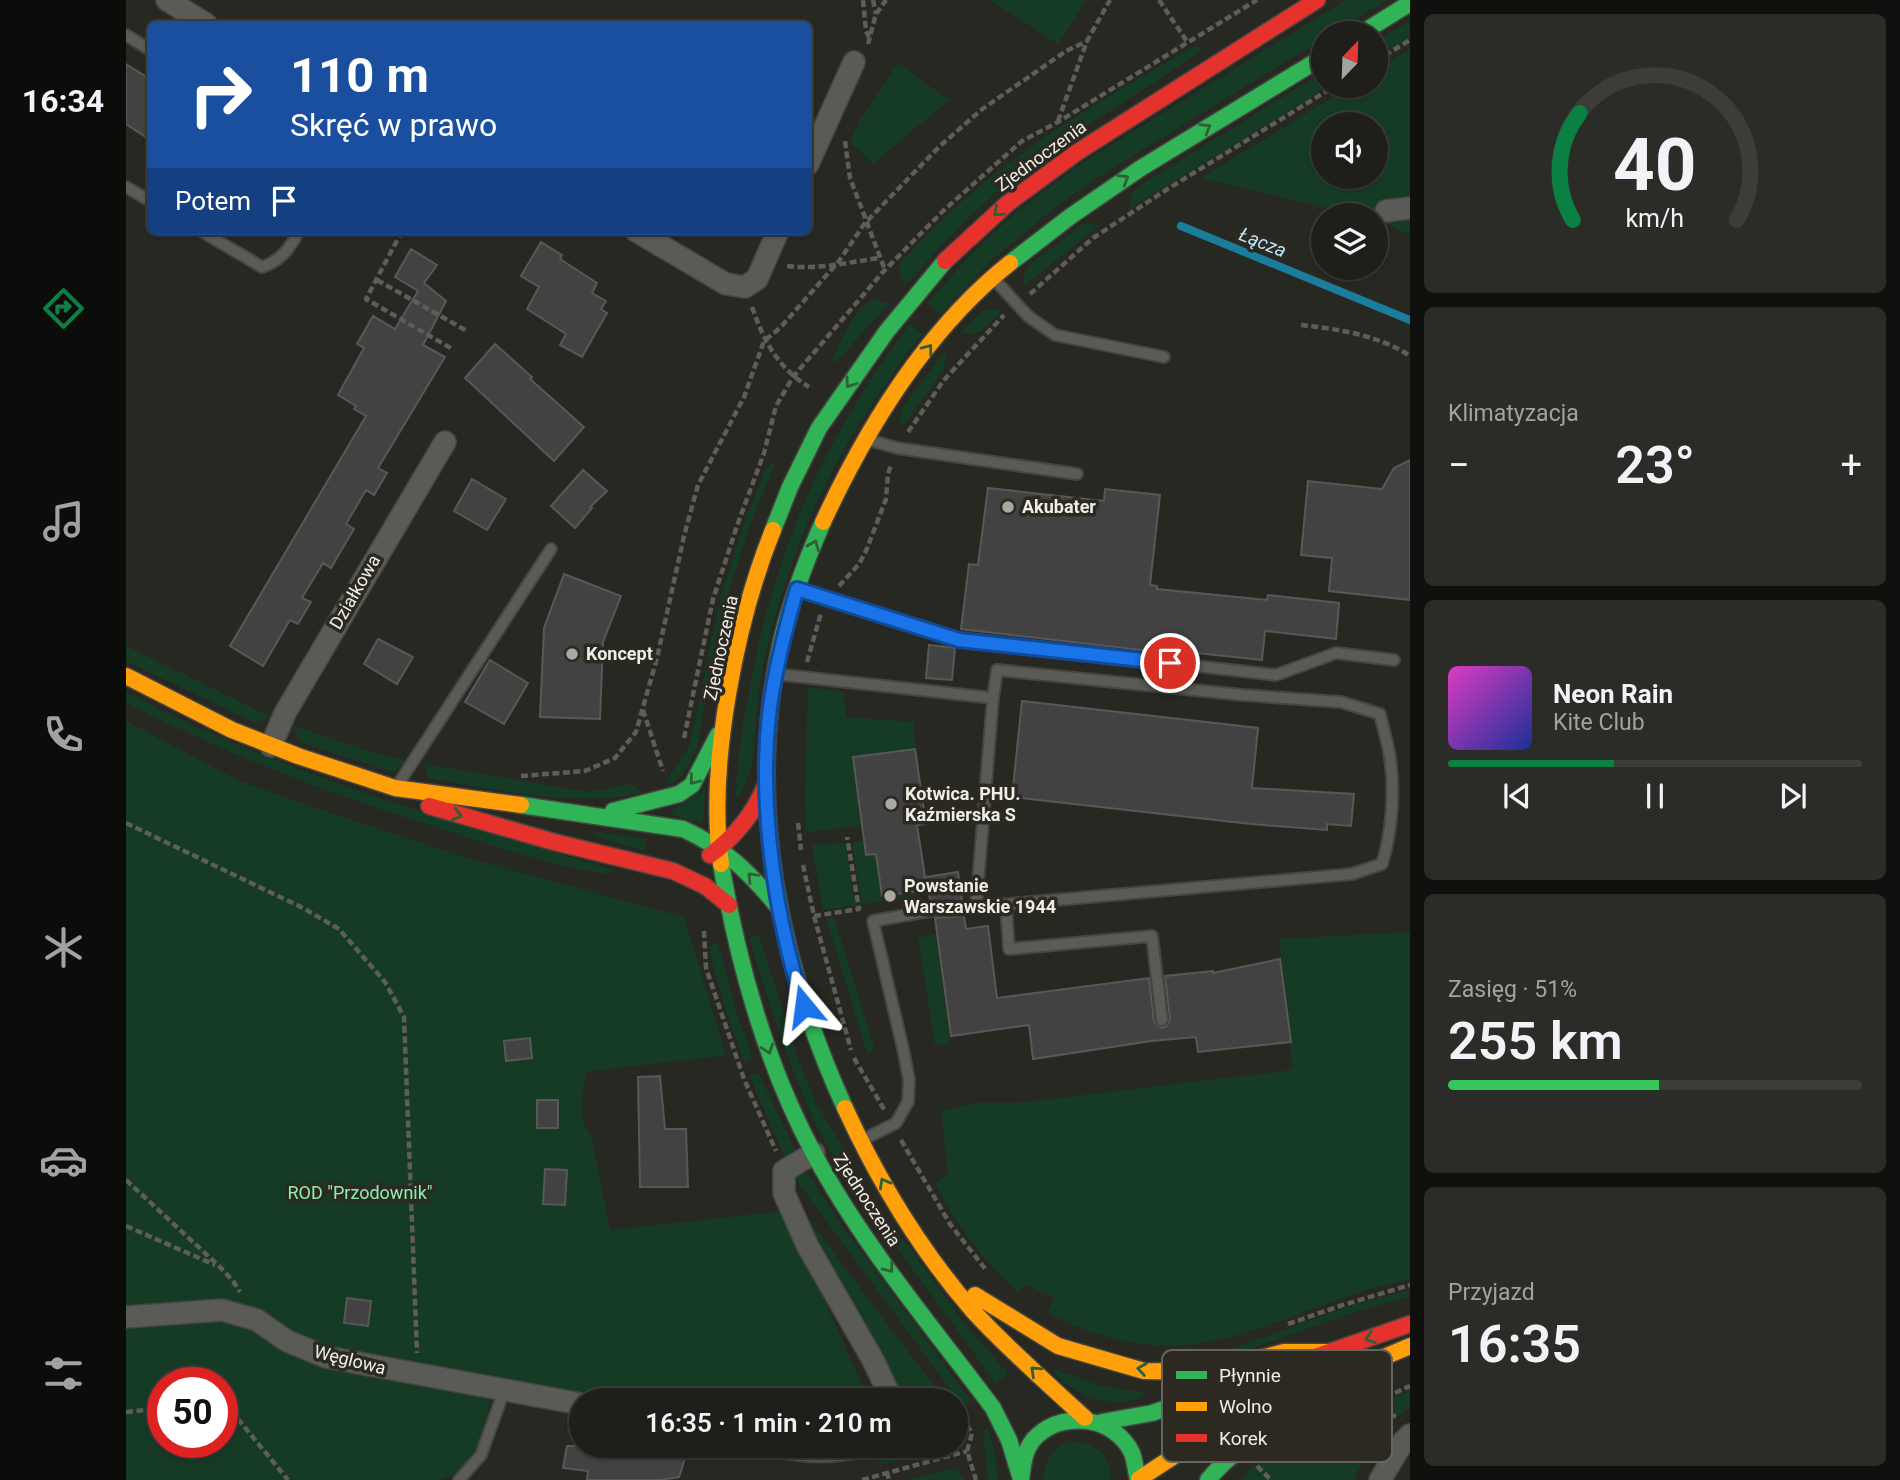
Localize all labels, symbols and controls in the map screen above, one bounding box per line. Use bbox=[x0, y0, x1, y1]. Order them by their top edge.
north arrow bbox=[1311, 21, 1388, 98]
map controls bbox=[1311, 21, 1388, 280]
text: 110 m bbox=[290, 47, 429, 104]
icon: right bbox=[175, 49, 266, 140]
text: 16:34 bbox=[22, 82, 104, 120]
text: Skręć w prawo bbox=[290, 106, 497, 144]
button: sound bbox=[1311, 112, 1388, 189]
street label: Zjednoczenia bbox=[991, 116, 1090, 195]
text: 40 bbox=[1613, 122, 1697, 208]
one-way arrow bbox=[1199, 124, 1212, 137]
one-way arrow bbox=[1116, 174, 1129, 187]
icon: arrive bbox=[265, 182, 303, 220]
text: Potem bbox=[175, 186, 251, 216]
one-way arrow bbox=[993, 203, 1006, 216]
button: layers bbox=[1311, 203, 1388, 280]
text: km/h bbox=[1626, 203, 1684, 232]
water label: Łącza bbox=[1236, 223, 1290, 262]
icon: directions bbox=[39, 284, 88, 333]
one-way arrow bbox=[919, 345, 932, 357]
one-way arrow bbox=[845, 376, 858, 389]
text: Klimatyzacja bbox=[1448, 400, 1579, 427]
text: 23° bbox=[1615, 435, 1695, 496]
text: − bbox=[1448, 443, 1470, 487]
text: + bbox=[1840, 443, 1862, 487]
place label: Akubater bbox=[1022, 496, 1096, 517]
icon: music bbox=[39, 497, 88, 546]
marker: Akubater bbox=[1000, 499, 1016, 515]
one-way arrow bbox=[806, 540, 820, 552]
street label: Działkowa bbox=[325, 551, 384, 633]
street label: Zjednoczenia bbox=[699, 593, 742, 702]
pin bbox=[1140, 633, 1200, 693]
place label: Koncept bbox=[586, 643, 653, 664]
icon: arrive bbox=[1151, 644, 1189, 682]
marker: Koncept bbox=[564, 646, 580, 662]
text: Neon Rain bbox=[1553, 679, 1673, 709]
text: Kite Club bbox=[1553, 709, 1645, 736]
icon: phone bbox=[39, 710, 88, 759]
one-way arrow bbox=[690, 772, 702, 784]
icon: previous bbox=[1498, 777, 1536, 815]
icon: pause bbox=[1636, 777, 1674, 815]
icon: next bbox=[1774, 777, 1812, 815]
place label: Kotwica. PHU. Kaźmierska S bbox=[905, 783, 1021, 825]
marker: Kotwica. PHU. Kaźmierska S bbox=[883, 796, 899, 812]
one-way arrow bbox=[451, 807, 463, 822]
one-way arrow bbox=[748, 872, 761, 885]
place label: Powstanie Warszawskie 1944 bbox=[904, 875, 1056, 917]
marker: Powstanie Warszawskie 1944 bbox=[882, 888, 898, 904]
icon: climate bbox=[39, 923, 88, 972]
position arrow bbox=[767, 969, 841, 1043]
text: Zasięg · 51% bbox=[1448, 976, 1577, 1003]
text: 255 km bbox=[1448, 1011, 1623, 1072]
one-way arrow bbox=[760, 1043, 774, 1055]
icon: car bbox=[39, 1136, 88, 1185]
street label: Zjednoczenia bbox=[830, 1149, 905, 1250]
one-way arrow bbox=[879, 1177, 892, 1190]
park label: ROD "Przodownik" bbox=[287, 1182, 433, 1203]
one-way arrow bbox=[881, 1260, 894, 1273]
text: Przyjazd bbox=[1448, 1279, 1535, 1306]
text: 16:35 bbox=[1448, 1314, 1581, 1375]
one-way arrow bbox=[1365, 1330, 1377, 1344]
street label: Węglowa bbox=[312, 1340, 388, 1379]
icon: filters bbox=[39, 1349, 88, 1398]
legend bbox=[1162, 1350, 1392, 1462]
one-way arrow bbox=[1136, 1362, 1148, 1377]
text: Płynnie bbox=[1219, 1364, 1281, 1387]
speed limit sign: 50 bbox=[147, 1367, 238, 1458]
one-way arrow bbox=[1030, 1367, 1043, 1380]
text: Wolno bbox=[1219, 1395, 1272, 1418]
text: 16:35 · 1 min · 210 m bbox=[645, 1408, 892, 1438]
text: Korek bbox=[1219, 1427, 1268, 1450]

